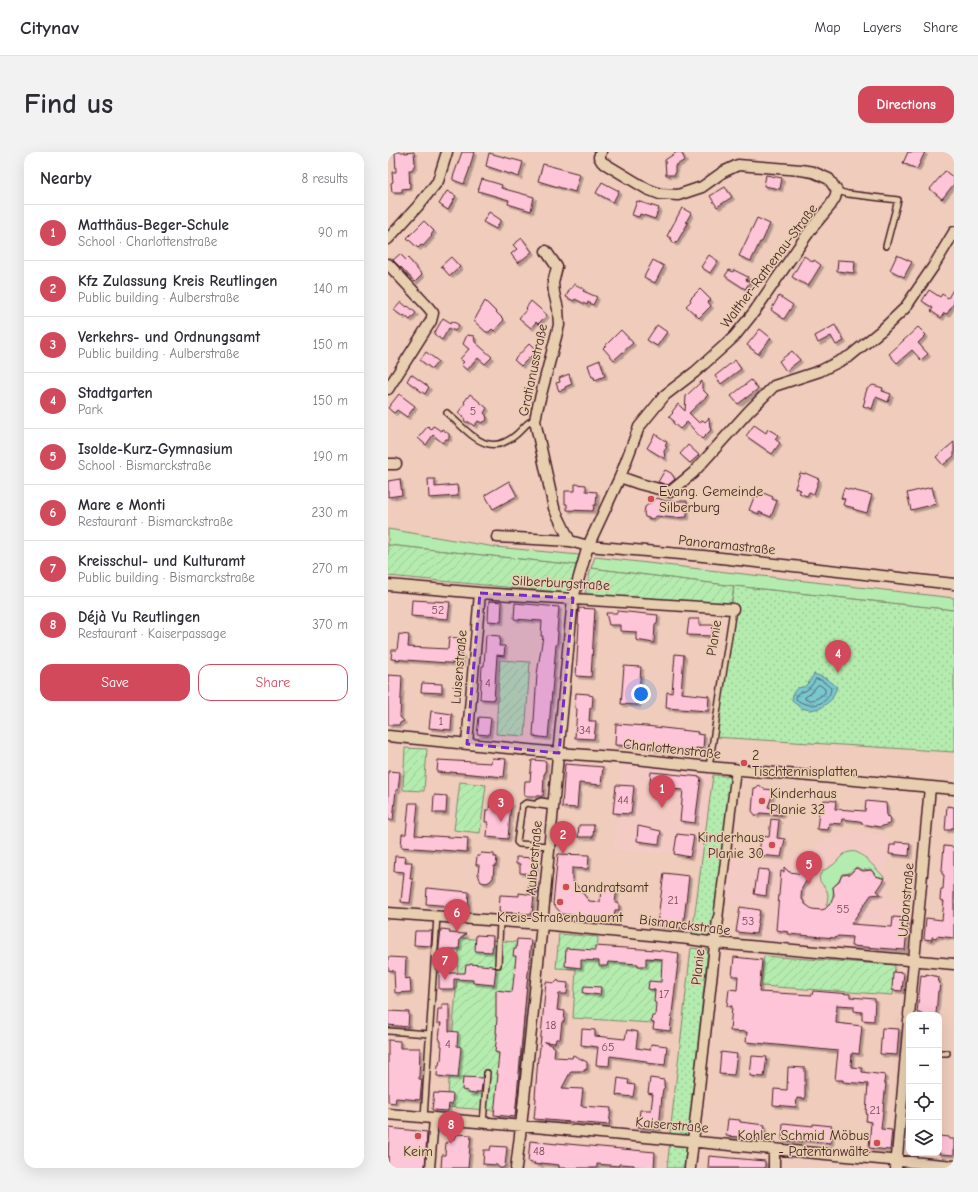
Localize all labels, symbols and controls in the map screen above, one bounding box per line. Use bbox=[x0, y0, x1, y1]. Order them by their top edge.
text: Citynav bbox=[20, 17, 79, 39]
text: Map bbox=[814, 19, 841, 36]
text: Layers bbox=[863, 19, 901, 36]
text: Share bbox=[923, 19, 958, 36]
button: Directions bbox=[858, 86, 954, 123]
text: Find us bbox=[24, 88, 113, 120]
text: Nearby bbox=[40, 169, 91, 188]
text: 8 results bbox=[302, 171, 348, 186]
street label: Walther-Rathenau-Straße bbox=[717, 201, 821, 331]
text: Matthäus-Beger-Schule bbox=[78, 216, 229, 234]
text: 1 bbox=[50, 225, 56, 240]
text: 90 m bbox=[318, 225, 348, 240]
text: School · Charlottenstraße bbox=[78, 234, 217, 249]
text: Kfz Zulassung Kreis Reutlingen bbox=[78, 272, 277, 290]
text: 2 bbox=[50, 281, 56, 296]
text: 140 m bbox=[314, 281, 348, 296]
text: Public building · Aulberstraße bbox=[78, 290, 239, 305]
street label: Gratianusstraße bbox=[515, 322, 551, 418]
text: Verkehrs- und Ordnungsamt bbox=[78, 328, 260, 346]
text: 3 bbox=[50, 337, 56, 352]
text: 150 m bbox=[313, 337, 348, 352]
text: Public building · Aulberstraße bbox=[78, 346, 239, 361]
text: Stadtgarten bbox=[78, 384, 153, 402]
text: 4 bbox=[50, 393, 56, 408]
text: 150 m bbox=[313, 393, 348, 408]
text: Park bbox=[78, 402, 103, 417]
house number: 5 bbox=[470, 404, 476, 418]
text: Isolde-Kurz-Gymnasium bbox=[78, 440, 233, 458]
text: 5 bbox=[50, 449, 56, 464]
text: 190 m bbox=[313, 449, 348, 464]
text: School · Bismarckstraße bbox=[78, 458, 211, 473]
place label: Evang. Gemeinde Silberburg bbox=[659, 483, 763, 516]
marker: Evang. Gemeinde Silberburg bbox=[646, 494, 656, 504]
text: Mare e Monti bbox=[78, 496, 165, 514]
text: 6 bbox=[50, 505, 56, 520]
text: 230 m bbox=[312, 505, 348, 520]
text: Restaurant · Bismarckstraße bbox=[78, 514, 233, 529]
street label: Panoramastraße bbox=[678, 531, 776, 559]
text: Kreisschul- und Kulturamt bbox=[78, 552, 245, 570]
text: 7 bbox=[50, 561, 56, 576]
text: 270 m bbox=[312, 561, 348, 576]
text: Public building · Bismarckstraße bbox=[78, 570, 255, 585]
street label: Silberburgstraße bbox=[512, 572, 610, 594]
house number: 52 bbox=[432, 603, 444, 617]
text: Déjà Vu Reutlingen bbox=[78, 608, 200, 626]
text: 8 bbox=[50, 617, 56, 632]
text: 370 m bbox=[312, 617, 348, 632]
street label: Planie bbox=[703, 619, 725, 657]
text: Restaurant · Kaiserpassage bbox=[78, 626, 226, 641]
street label: Luisenstraße bbox=[447, 629, 471, 705]
pin: 4 bbox=[825, 640, 851, 673]
button: Save bbox=[40, 664, 190, 701]
button: Share bbox=[198, 664, 348, 701]
house number: 4 bbox=[485, 676, 491, 690]
your location bbox=[631, 684, 651, 704]
house number: 1 bbox=[439, 714, 444, 728]
house number: 34 bbox=[579, 723, 591, 737]
street label: Charlottenstraße bbox=[622, 735, 722, 763]
place label: 2 Tischtennisplatten bbox=[752, 747, 858, 780]
marker: 2 Tischtennisplatten bbox=[739, 758, 749, 768]
pin: 1 bbox=[649, 775, 675, 808]
place label: Kinderhaus Planie 32 bbox=[770, 785, 837, 818]
pin: 3 bbox=[488, 789, 514, 822]
house number: 44 bbox=[617, 793, 629, 807]
marker: Kinderhaus Planie 32 bbox=[757, 796, 767, 806]
street label: Aulberstraße bbox=[522, 820, 546, 896]
pin: 2 bbox=[550, 821, 576, 854]
place label: Kinderhaus Planie 30 bbox=[698, 829, 764, 862]
marker: Kinderhaus Planie 30 bbox=[767, 840, 777, 850]
pin: 5 bbox=[796, 851, 822, 884]
street label: Urbanstraße bbox=[894, 862, 918, 938]
place label: Landratsamt bbox=[574, 879, 649, 896]
marker: Landratsamt bbox=[561, 882, 571, 892]
house number: 21 bbox=[667, 893, 679, 907]
marker: Kreis-Straßenbauamt bbox=[555, 897, 565, 907]
pin: 6 bbox=[444, 899, 470, 932]
house number: 55 bbox=[836, 902, 850, 916]
place label: Kreis-Straßenbauamt bbox=[497, 909, 624, 926]
street label: Bismarckstraße bbox=[638, 911, 732, 939]
house number: 53 bbox=[742, 914, 754, 928]
pin: 7 bbox=[432, 947, 458, 980]
street label: Planie bbox=[688, 948, 708, 986]
house number: 17 bbox=[659, 987, 670, 1001]
map controls bbox=[906, 1012, 942, 1156]
button: + bbox=[906, 1012, 942, 1048]
house number: 18 bbox=[546, 1018, 556, 1032]
house number: 4 bbox=[445, 1037, 451, 1051]
house number: 65 bbox=[601, 1040, 615, 1054]
button: − bbox=[906, 1048, 942, 1084]
button: locate bbox=[906, 1084, 942, 1120]
house number: 21 bbox=[869, 1103, 881, 1117]
pin: 8 bbox=[438, 1111, 464, 1144]
street label: Kaiserstraße bbox=[635, 1113, 709, 1137]
button: layers bbox=[906, 1120, 942, 1156]
place label: Kohler Schmid Möbus - Patentanwälte bbox=[737, 1127, 869, 1160]
marker: Keim bbox=[413, 1131, 423, 1141]
marker: Kohler Schmid Möbus - Patentanwälte bbox=[872, 1138, 882, 1148]
place label: Keim bbox=[403, 1143, 433, 1160]
house number: 48 bbox=[533, 1144, 545, 1158]

